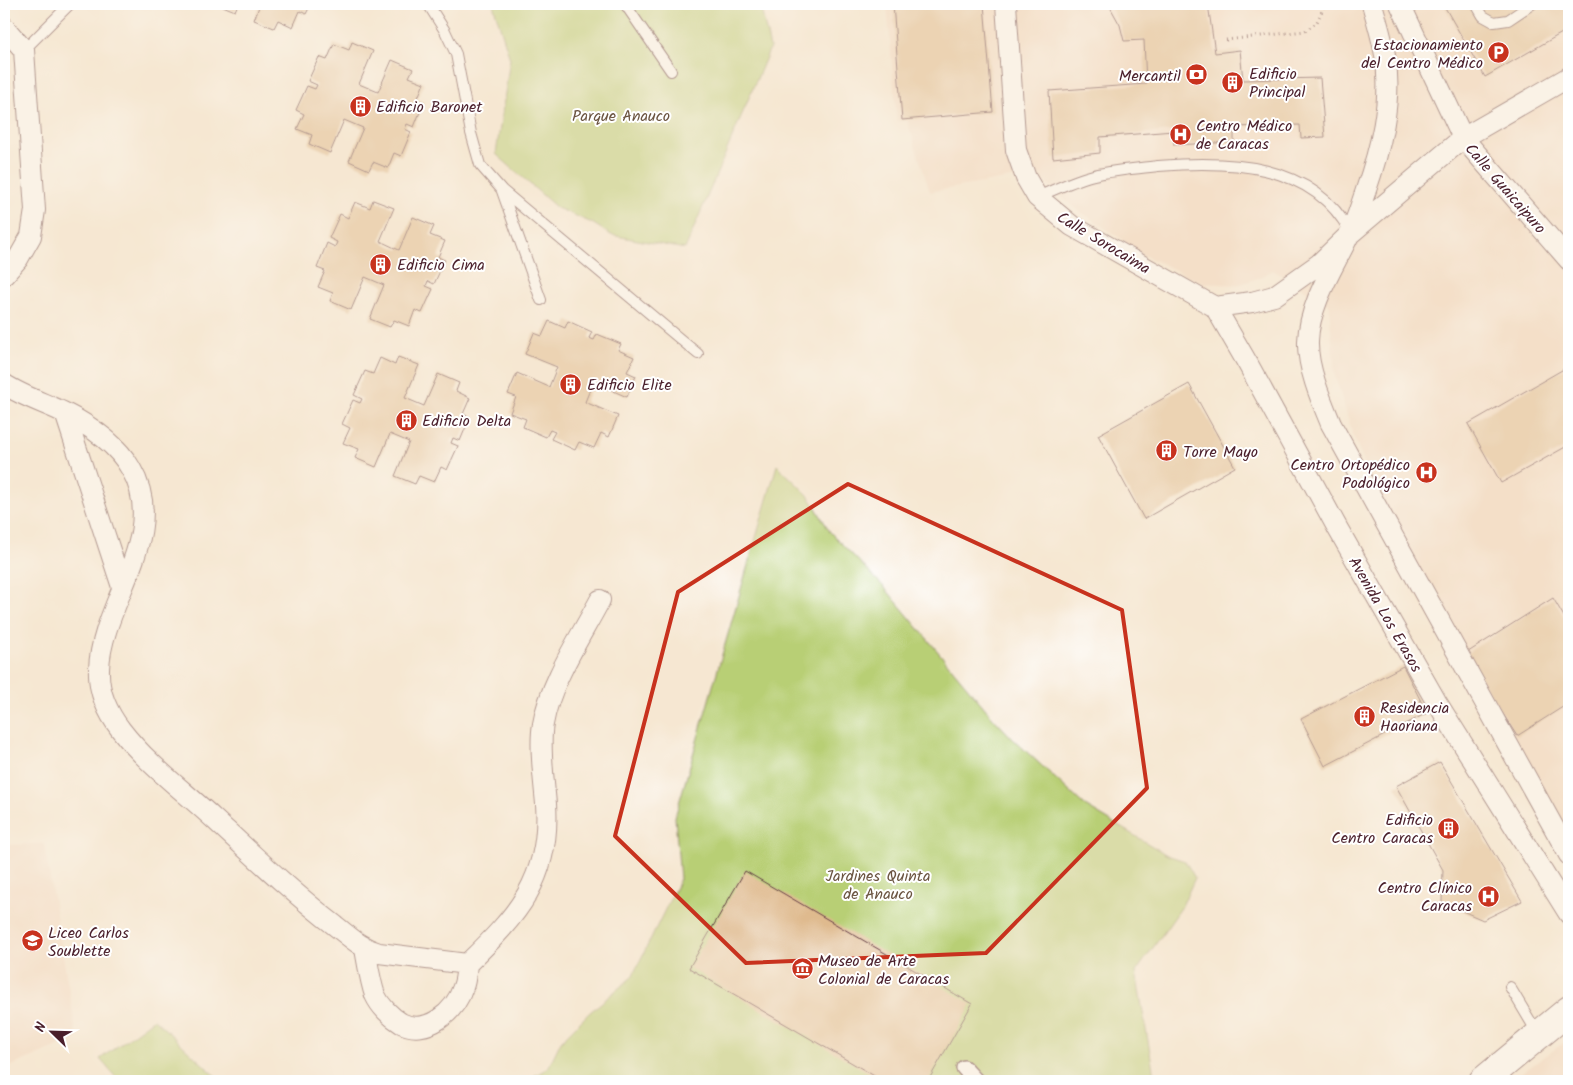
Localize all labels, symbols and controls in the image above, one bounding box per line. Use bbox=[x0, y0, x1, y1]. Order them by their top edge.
place label: Estacionamiento del Centro Médico bbox=[1361, 33, 1483, 76]
parking icon: Estacionamiento del Centro Médico bbox=[1487, 41, 1511, 65]
place label: Edificio Principal bbox=[1249, 62, 1305, 105]
bank icon: Mercantil bbox=[1185, 63, 1209, 87]
place label: Mercantil bbox=[1119, 64, 1181, 89]
building icon: Edificio Principal bbox=[1221, 70, 1245, 94]
building icon: Edificio Baronet bbox=[348, 94, 372, 118]
place label: Edificio Baronet bbox=[376, 95, 483, 120]
park label: Parque Anauco bbox=[572, 104, 670, 129]
place label: Centro Médico de Caracas bbox=[1196, 114, 1292, 157]
hospital icon: Centro Médico de Caracas bbox=[1168, 122, 1192, 146]
street label: Calle Guaicaipuro bbox=[1458, 138, 1552, 240]
street label: Calle Sorocaima bbox=[1052, 205, 1155, 281]
building icon: Edificio Cima bbox=[369, 252, 393, 276]
place label: Edificio Cima bbox=[397, 253, 485, 278]
building icon: Edificio Elite bbox=[559, 372, 583, 396]
place label: Edificio Elite bbox=[587, 373, 672, 398]
building icon: Edificio Delta bbox=[394, 408, 418, 432]
place label: Edificio Delta bbox=[422, 409, 511, 434]
building icon: Torre Mayo bbox=[1155, 439, 1179, 463]
place label: Torre Mayo bbox=[1183, 440, 1258, 465]
place label: Centro Ortopédico Podológico bbox=[1290, 453, 1410, 496]
hospital icon: Centro Ortopédico Podológico bbox=[1414, 461, 1438, 485]
street label: Avenida Los Erasos bbox=[1341, 552, 1428, 678]
place label: Residencia Haoriana bbox=[1380, 696, 1449, 739]
building icon: Residencia Haoriana bbox=[1352, 704, 1376, 728]
place label: Edificio Centro Caracas bbox=[1331, 808, 1433, 851]
building icon: Edificio Centro Caracas bbox=[1437, 816, 1461, 840]
park label: Jardines Quinta de Anauco bbox=[825, 864, 931, 907]
place label: Centro Clínico Caracas bbox=[1378, 876, 1472, 919]
hospital icon: Centro Clínico Caracas bbox=[1476, 884, 1500, 908]
place label: Liceo Carlos Soublette bbox=[48, 921, 129, 964]
school or university icon: Liceo Carlos Soublette bbox=[20, 929, 44, 953]
place label: Museo de Arte Colonial de Caracas bbox=[818, 949, 949, 992]
museum icon: Museo de Arte Colonial de Caracas bbox=[790, 957, 814, 981]
north arrow bbox=[28, 1008, 78, 1058]
text: N bbox=[29, 1019, 53, 1036]

